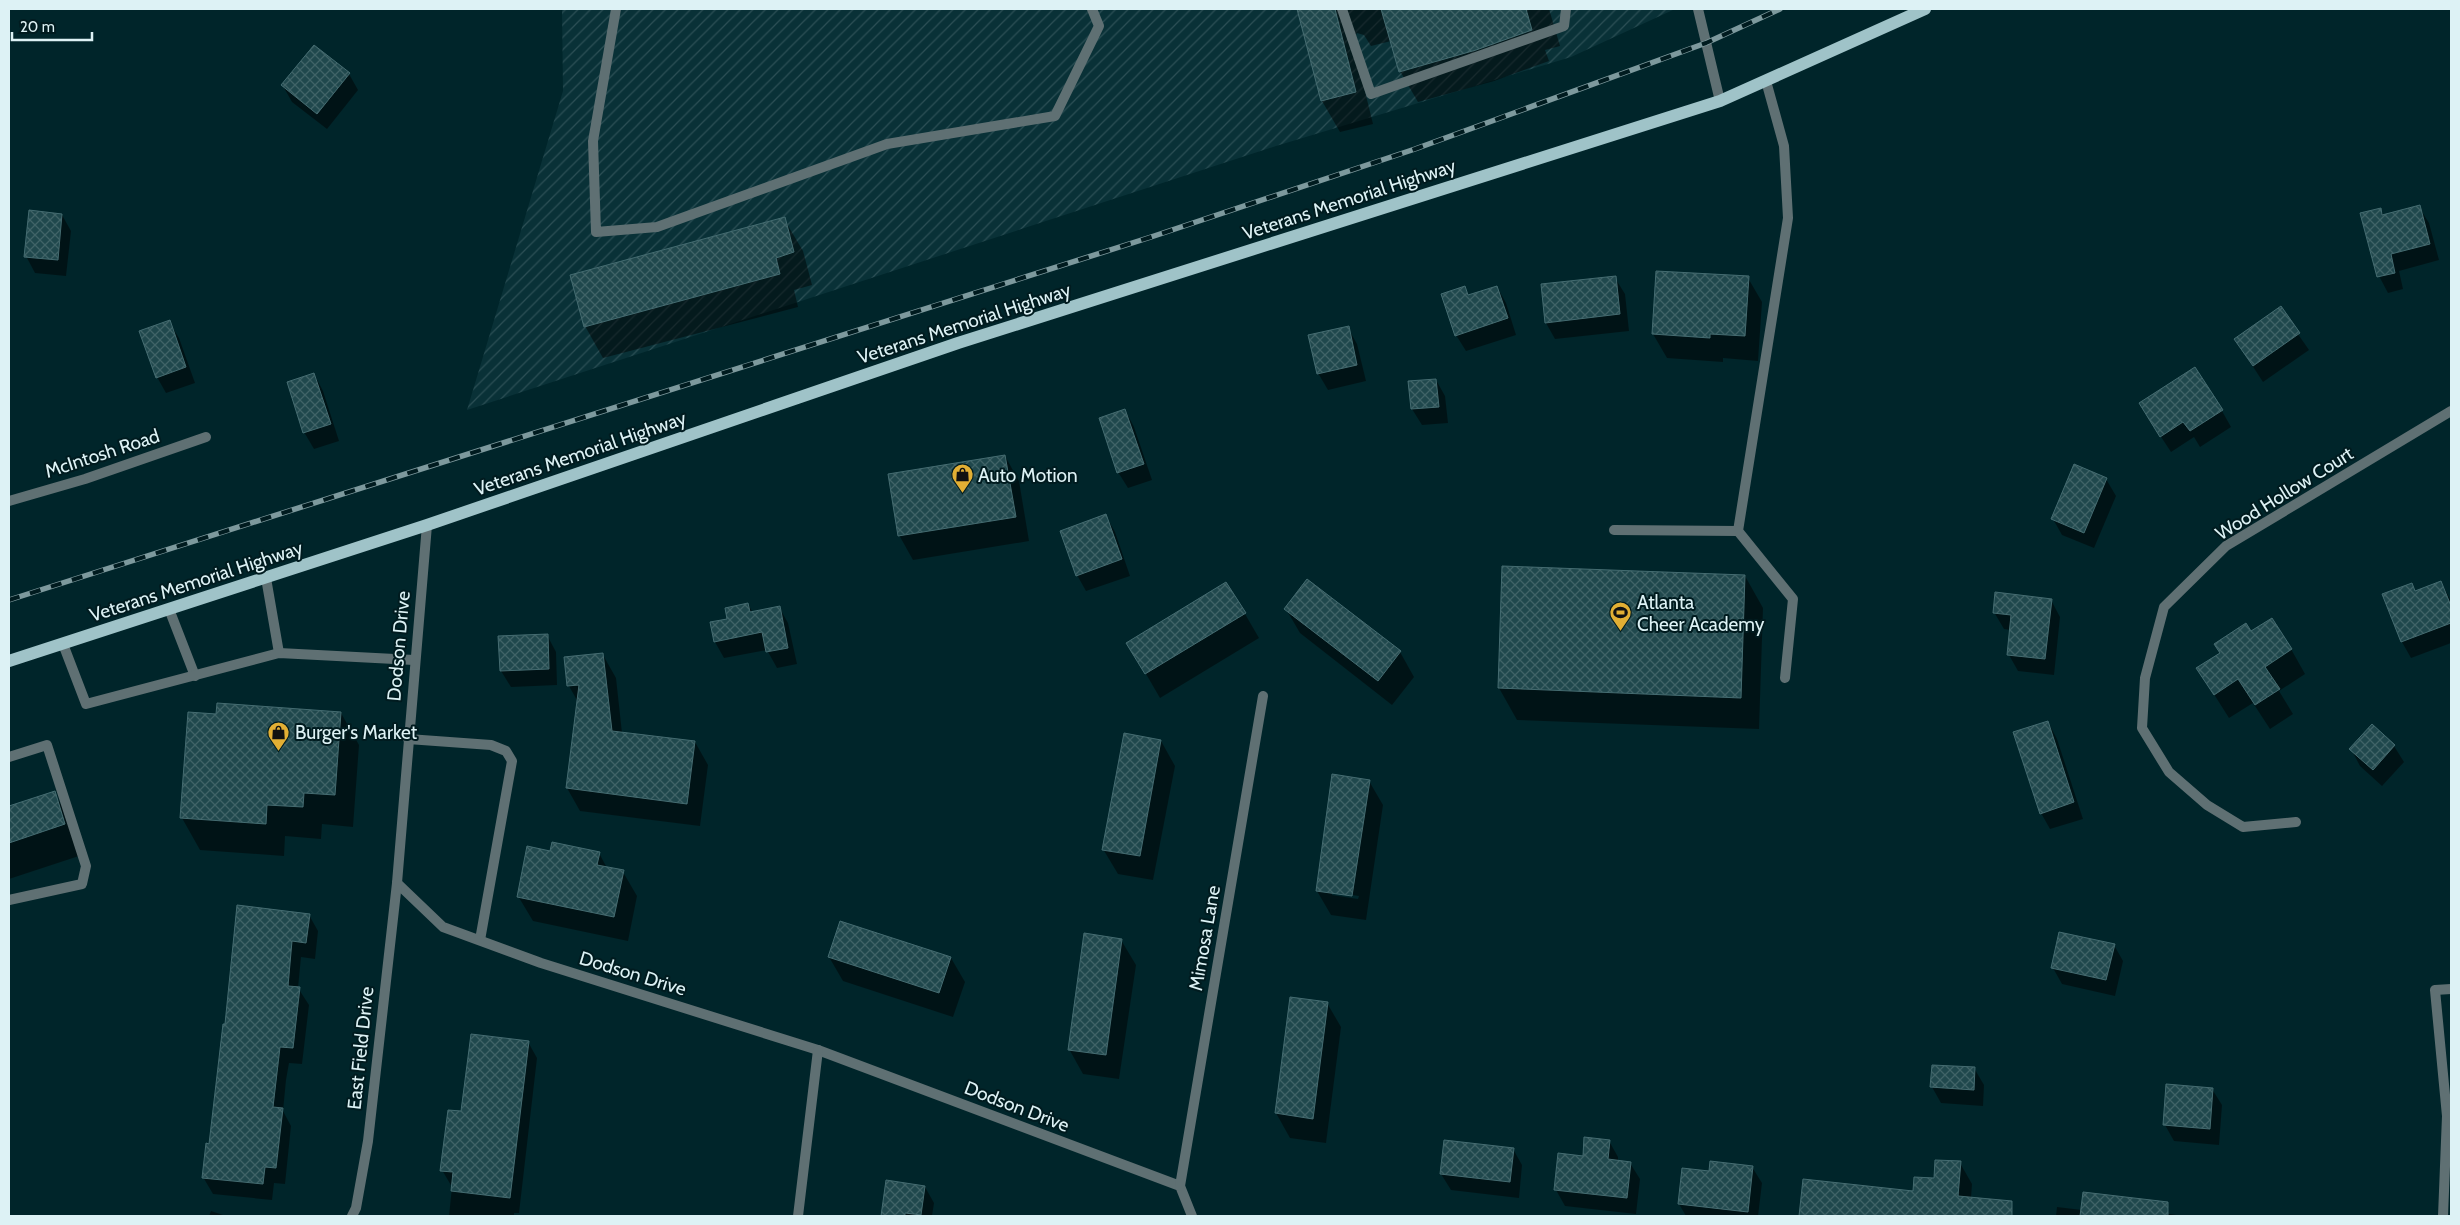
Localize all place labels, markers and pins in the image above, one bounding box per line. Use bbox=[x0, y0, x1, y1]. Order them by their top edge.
shop icon: Auto Motion bbox=[950, 463, 974, 494]
place label: Auto Motion bbox=[978, 464, 1078, 487]
place label: Atlanta Cheer Academy bbox=[1637, 591, 1765, 636]
sports icon: Atlanta Cheer Academy bbox=[1609, 601, 1633, 632]
shop icon: Burger's Market bbox=[267, 720, 291, 751]
place label: Burger's Market bbox=[295, 721, 418, 744]

